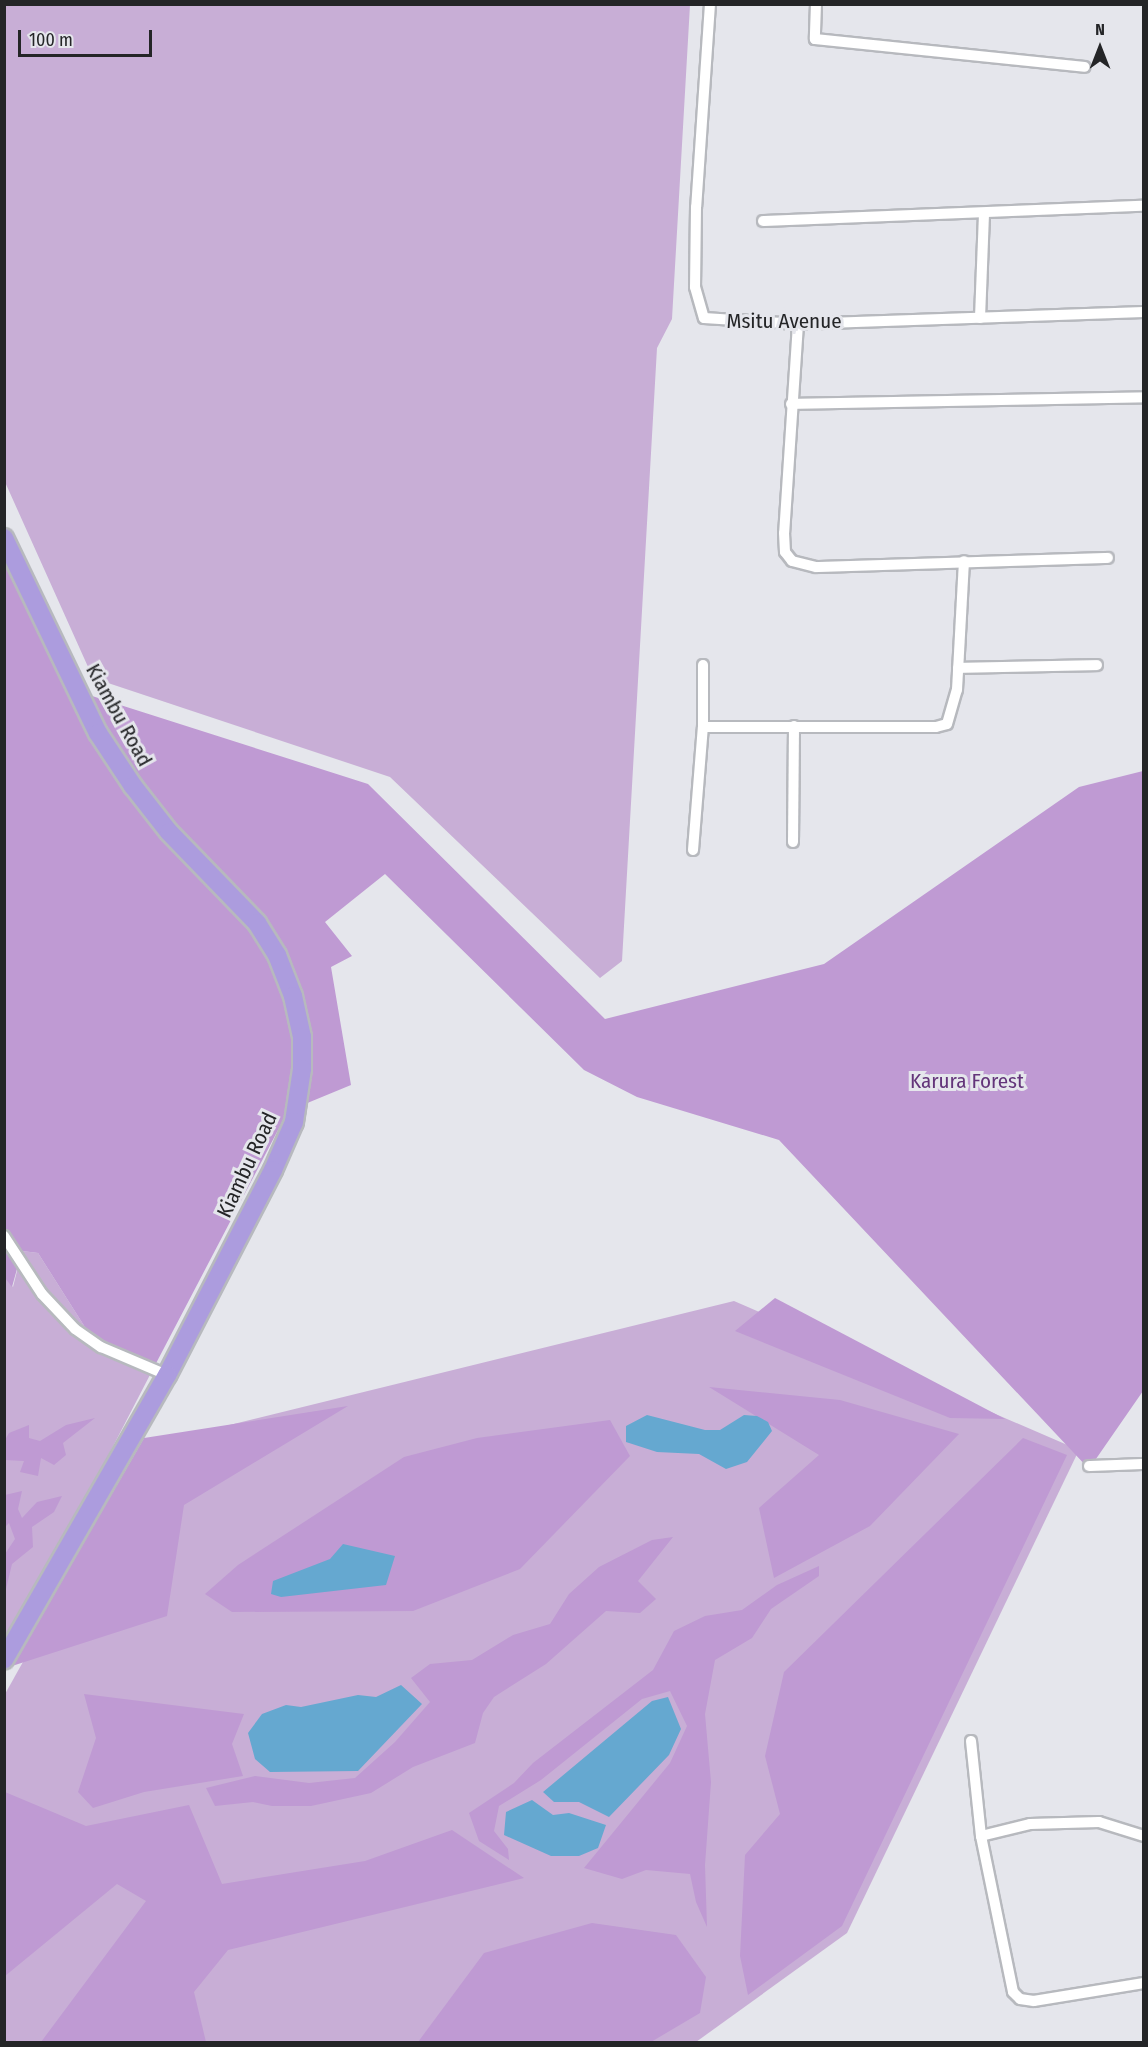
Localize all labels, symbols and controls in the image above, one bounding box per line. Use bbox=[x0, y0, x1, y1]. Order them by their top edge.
scale bar bbox=[21, 18, 154, 56]
north arrow bbox=[1070, 18, 1130, 78]
text: N bbox=[1095, 20, 1105, 39]
text: 100 m bbox=[29, 29, 73, 51]
street label: Msitu Avenue bbox=[726, 308, 842, 334]
street label: Kiambu Road bbox=[80, 659, 158, 771]
park label: Karura Forest bbox=[910, 1068, 1024, 1094]
street label: Kiambu Road bbox=[212, 1108, 282, 1222]

